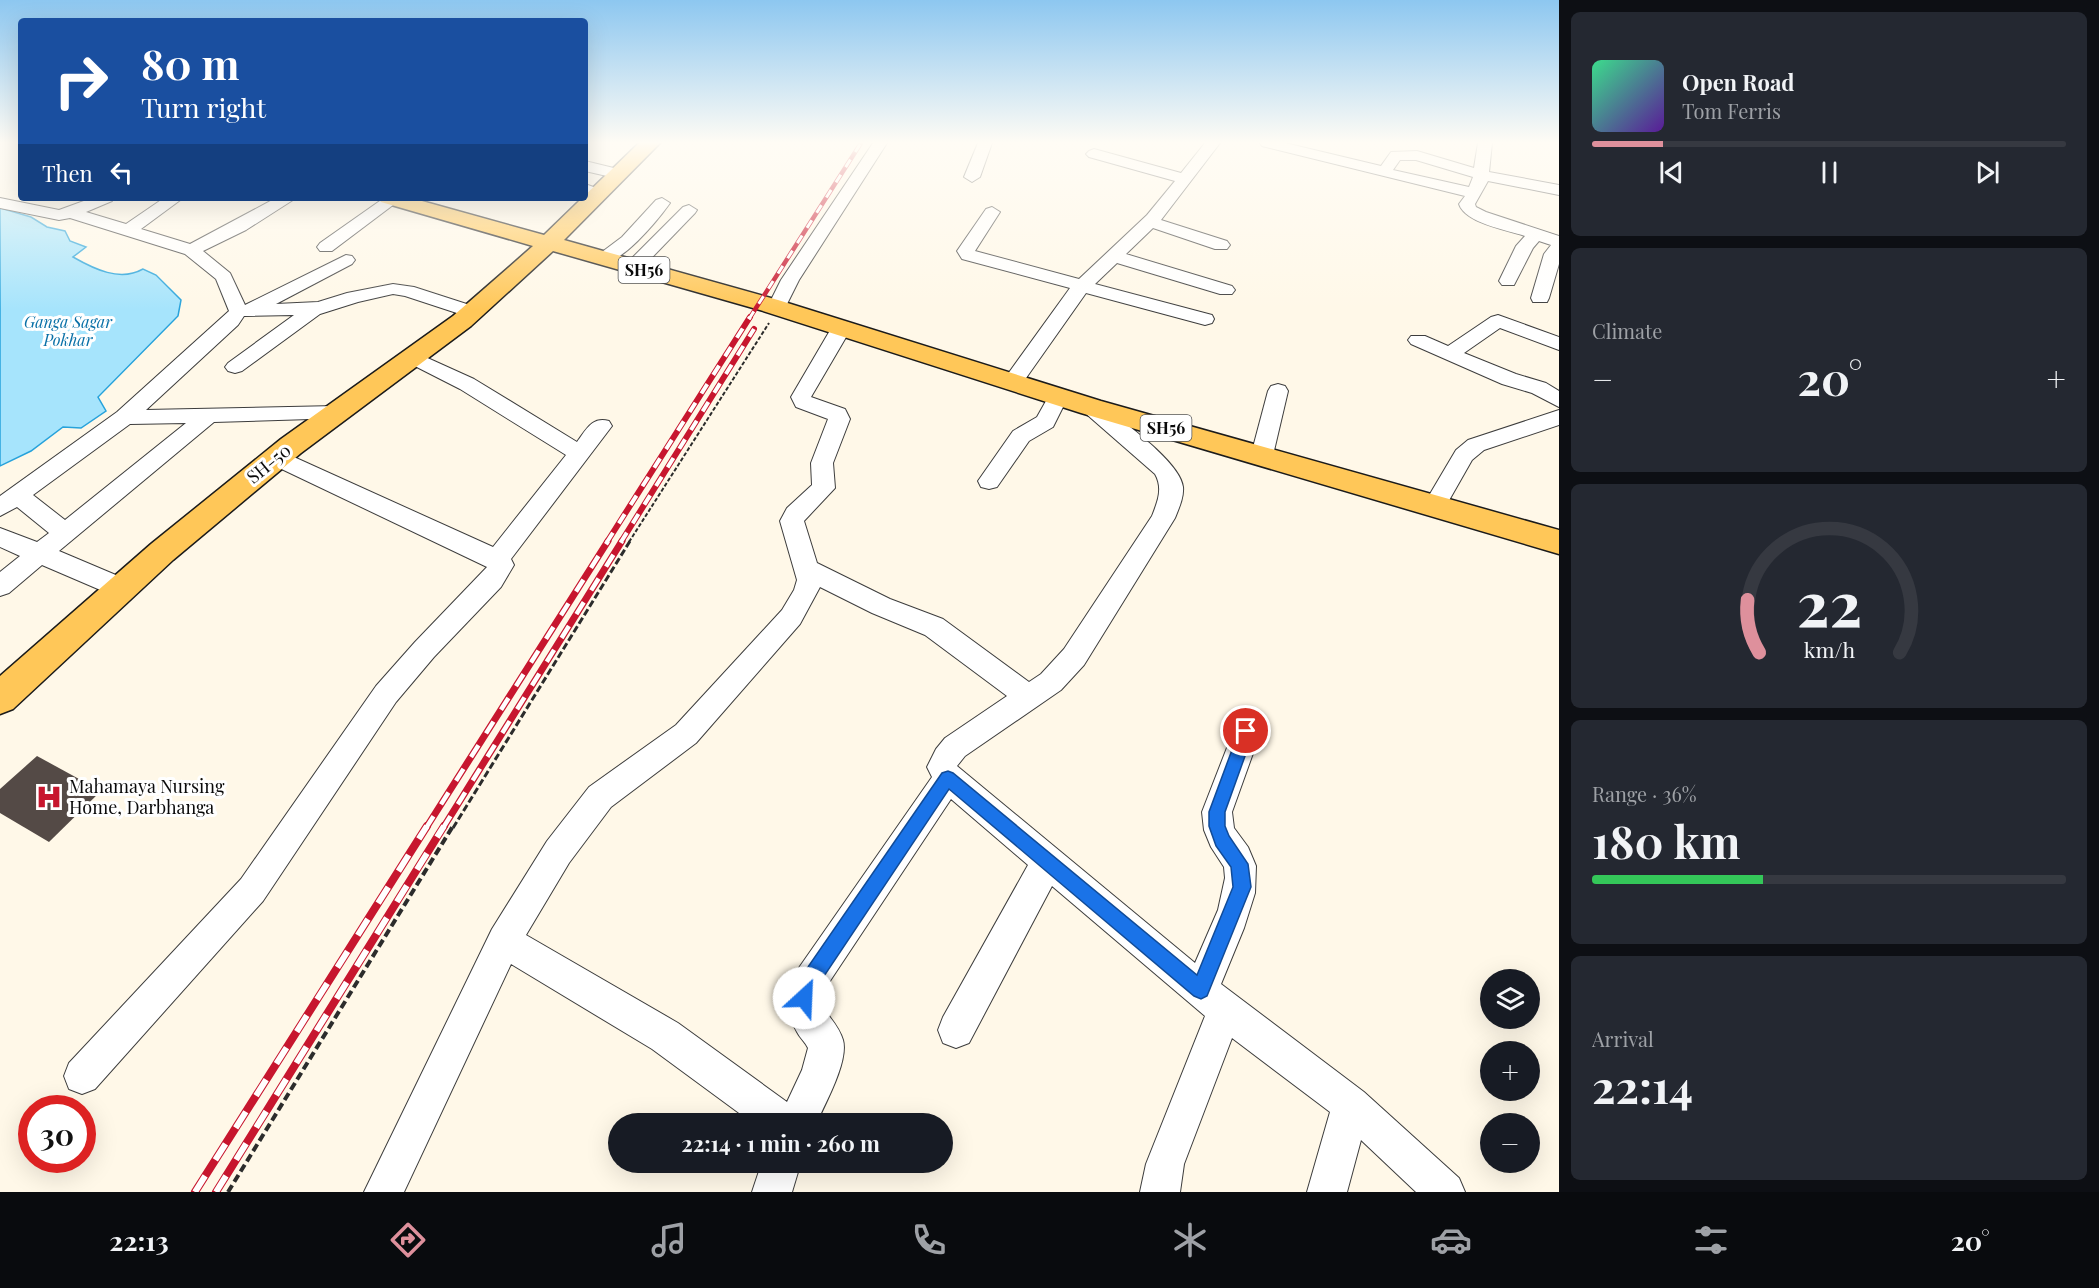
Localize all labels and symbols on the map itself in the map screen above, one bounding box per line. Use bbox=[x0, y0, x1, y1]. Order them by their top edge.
road number: SH56 bbox=[618, 257, 670, 283]
water label: Ganga Sagar Pokhar bbox=[24, 311, 113, 350]
road number: SH56 bbox=[1140, 415, 1192, 441]
street label: SH-50 bbox=[241, 438, 295, 488]
pin bbox=[1220, 705, 1271, 756]
place label: Mahamaya Nursing Home, Darbhanga bbox=[69, 774, 225, 819]
hospital icon: Mahamaya Nursing Home, Darbhanga bbox=[34, 782, 64, 812]
position arrow bbox=[772, 966, 836, 1030]
speed limit sign: 30 bbox=[18, 1095, 96, 1173]

